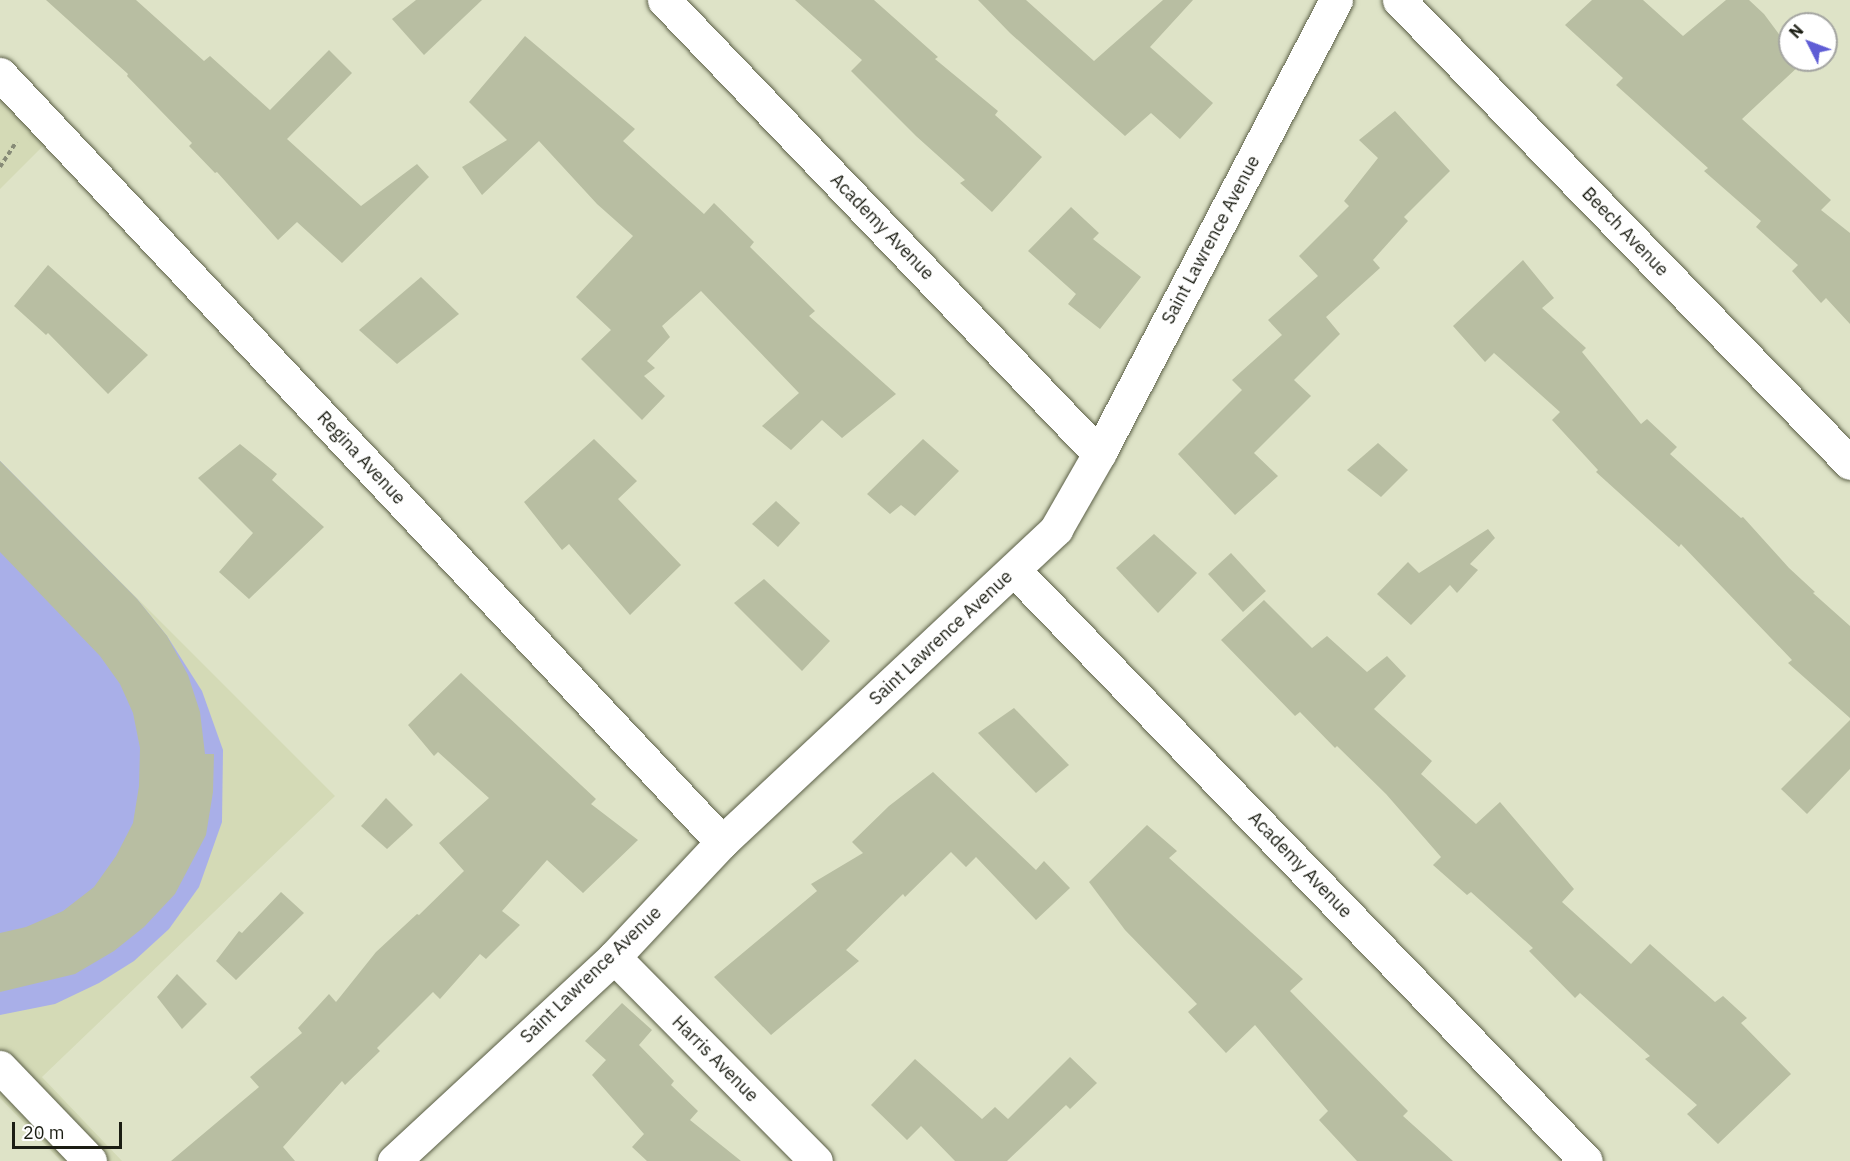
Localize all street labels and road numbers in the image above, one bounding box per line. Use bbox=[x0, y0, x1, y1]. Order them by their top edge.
street label: Saint Lawrence Avenue bbox=[1157, 152, 1265, 328]
street label: Academy Avenue bbox=[826, 169, 938, 285]
street label: Beech Avenue bbox=[1577, 183, 1673, 281]
street label: Regina Avenue bbox=[312, 407, 410, 509]
street label: Saint Lawrence Avenue bbox=[865, 566, 1017, 710]
street label: Academy Avenue bbox=[1244, 807, 1356, 923]
street label: Saint Lawrence Avenue bbox=[516, 902, 666, 1048]
street label: Harris Avenue bbox=[667, 1011, 763, 1107]

